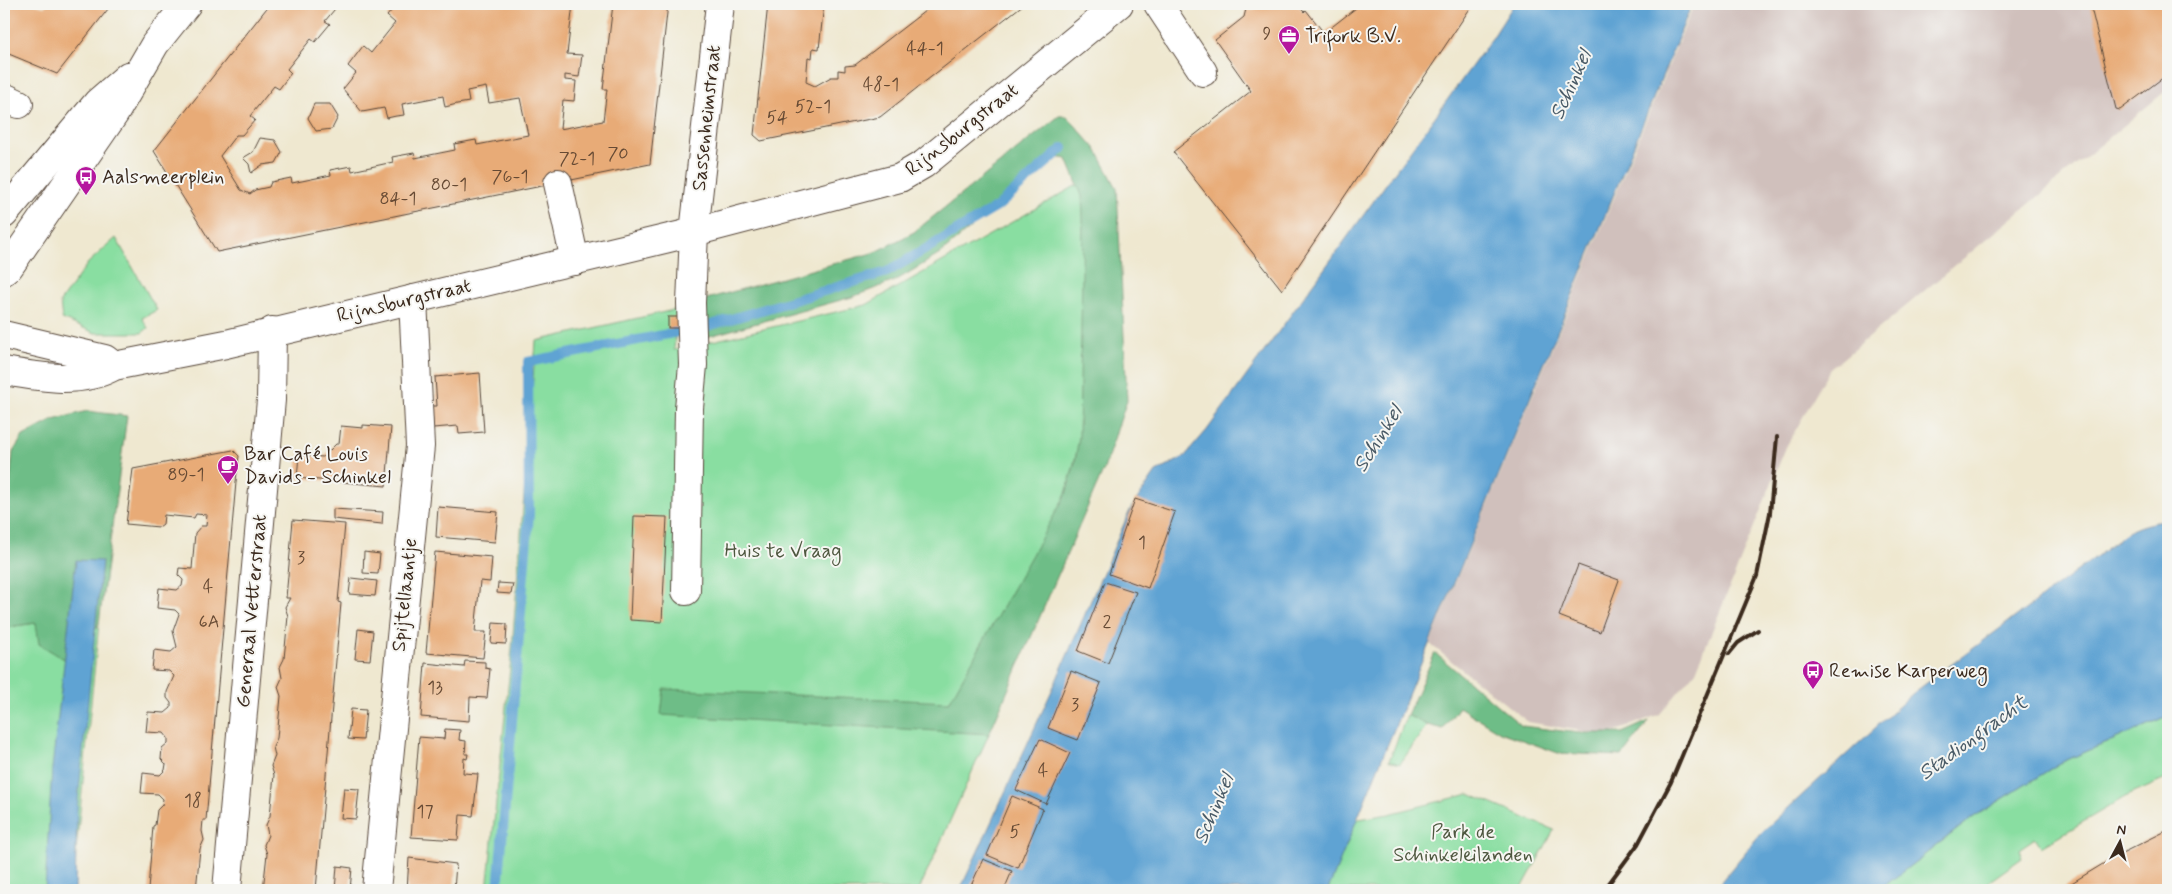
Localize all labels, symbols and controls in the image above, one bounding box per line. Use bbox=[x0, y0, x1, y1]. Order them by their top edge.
house number: 9 bbox=[1263, 22, 1272, 46]
place label: Trifork B.V. bbox=[1305, 23, 1401, 52]
office icon: Trifork B.V. bbox=[1277, 24, 1301, 55]
house number: 44-1 bbox=[906, 37, 944, 61]
water label: Schinkel bbox=[1543, 43, 1600, 124]
street label: Sassenheimstraat bbox=[686, 44, 728, 192]
house number: 48-1 bbox=[863, 73, 899, 97]
street label: Rijnsburgstraat bbox=[900, 77, 1024, 183]
house number: 52-1 bbox=[795, 95, 831, 119]
house number: 54 bbox=[766, 106, 788, 130]
house number: 70 bbox=[607, 142, 629, 166]
house number: 72-1 bbox=[559, 147, 595, 171]
place label: Aalsmeerplein bbox=[102, 164, 224, 191]
bus stop icon: Aalsmeerplein bbox=[74, 165, 98, 196]
house number: 76-1 bbox=[492, 165, 529, 189]
house number: 80-1 bbox=[431, 173, 467, 197]
house number: 84-1 bbox=[379, 187, 417, 211]
street label: Rijnsburgstraat bbox=[334, 272, 474, 330]
water label: Schinkel bbox=[1347, 398, 1411, 477]
place label: Bar Café Louis Davids - Schinkel bbox=[244, 441, 391, 491]
cafe icon: Bar Café Louis Davids - Schinkel bbox=[216, 454, 240, 485]
house number: 89-1 bbox=[168, 463, 205, 487]
street label: Generaal Vetterstraat bbox=[230, 513, 274, 709]
house number: 1 bbox=[1138, 531, 1146, 555]
street label: Spijtellaantje bbox=[386, 537, 424, 653]
park label: Huis te Vraag bbox=[724, 538, 842, 566]
house number: 3 bbox=[297, 546, 305, 570]
house number: 4 bbox=[203, 575, 213, 599]
house number: 6A bbox=[199, 610, 220, 634]
house number: 2 bbox=[1103, 610, 1112, 634]
place label: Remise Karperweg bbox=[1829, 658, 1988, 686]
bus stop icon: Remise Karperweg bbox=[1801, 659, 1825, 690]
house number: 13 bbox=[427, 676, 443, 700]
water label: Stadiongracht bbox=[1913, 688, 2035, 788]
house number: 3 bbox=[1071, 693, 1079, 717]
house number: 4 bbox=[1038, 759, 1048, 783]
water label: Schinkel bbox=[1187, 767, 1242, 848]
house number: 18 bbox=[184, 789, 202, 813]
house number: 17 bbox=[416, 800, 434, 824]
north arrow bbox=[2094, 816, 2144, 866]
park label: Park de Schinkeleilanden bbox=[1393, 819, 1533, 869]
house number: 5 bbox=[1010, 820, 1021, 844]
text: N bbox=[2116, 821, 2127, 840]

